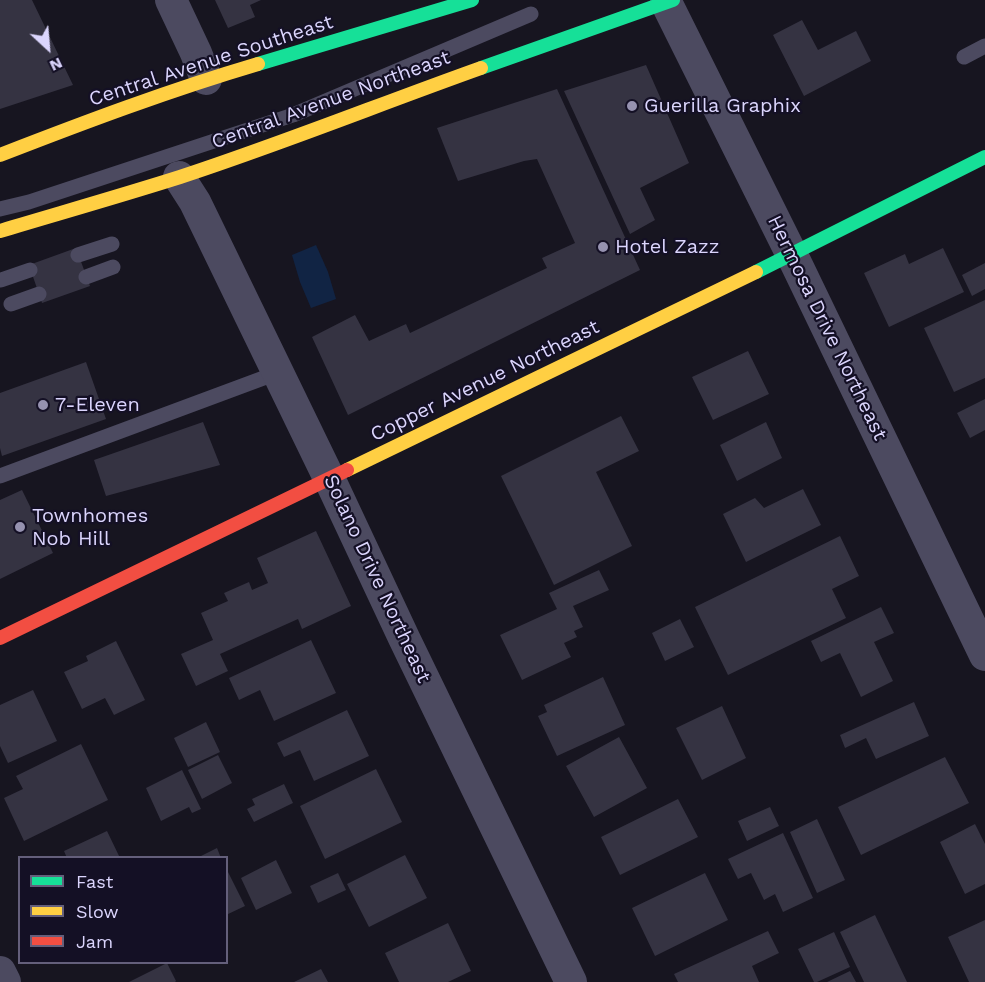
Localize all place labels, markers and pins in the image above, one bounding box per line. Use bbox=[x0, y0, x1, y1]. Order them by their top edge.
place label: Guerilla Graphix bbox=[644, 94, 801, 118]
marker: Guerilla Graphix bbox=[625, 99, 639, 113]
place label: Hotel Zazz bbox=[615, 235, 719, 259]
marker: Hotel Zazz bbox=[596, 240, 610, 254]
place label: 7-Eleven bbox=[55, 393, 140, 417]
marker: 7-Eleven bbox=[36, 398, 50, 412]
place label: Townhomes Nob Hill bbox=[32, 504, 148, 551]
marker: Townhomes Nob Hill bbox=[13, 520, 27, 534]

